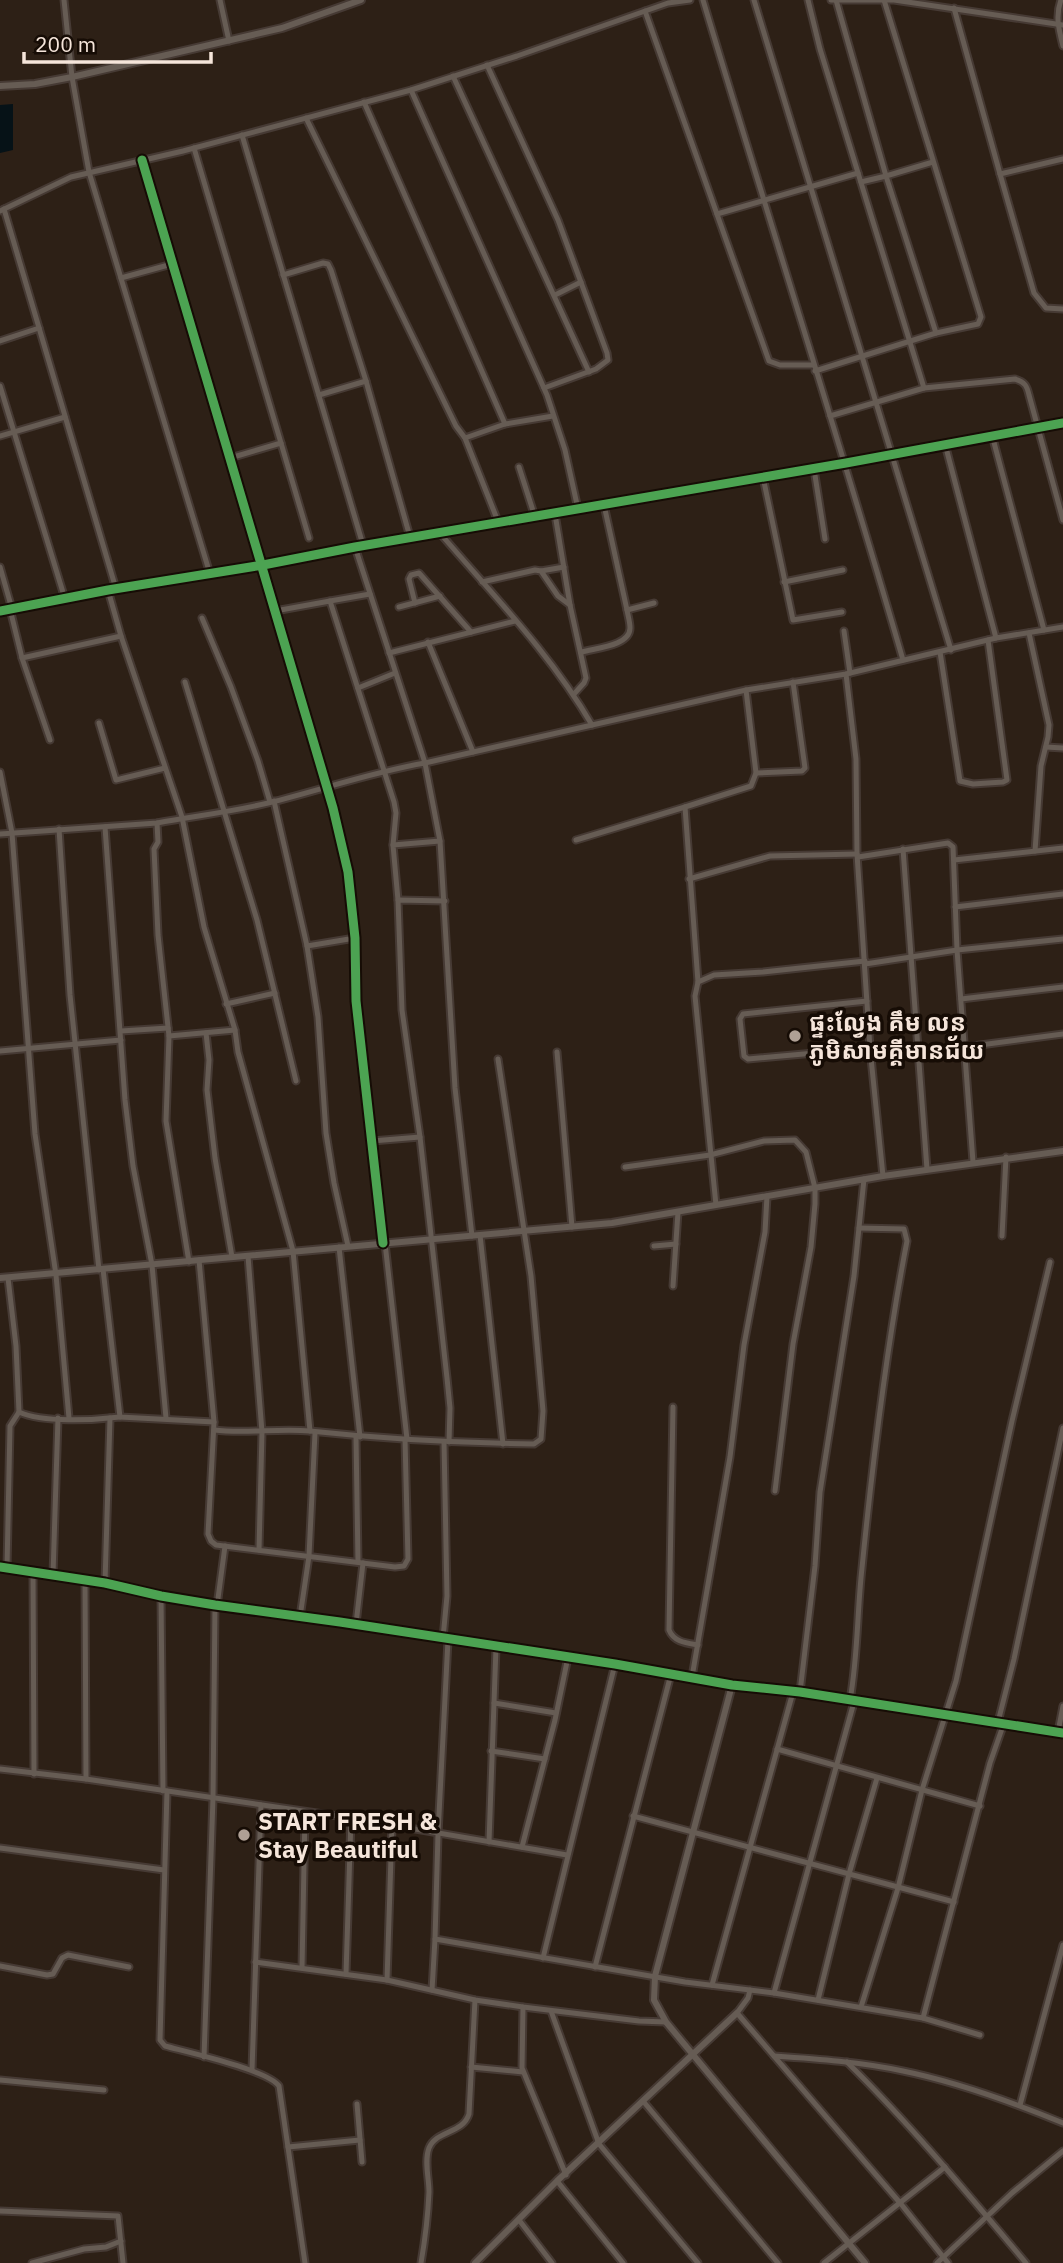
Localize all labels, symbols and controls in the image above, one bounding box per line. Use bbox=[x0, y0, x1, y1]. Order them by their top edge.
scale bar bbox=[24, 21, 212, 65]
text: 200 m bbox=[35, 30, 96, 58]
place label: ផ្ទះល្វែង គឹម លន ភូមិសាមគ្គីមានជ័យ bbox=[809, 1006, 984, 1066]
marker: ផ្ទះល្វែង គឹម លន ភូមិសាមគ្គីមានជ័យ bbox=[787, 1028, 803, 1044]
place label: START FRESH & Stay Beautiful bbox=[258, 1805, 437, 1865]
marker: START FRESH & Stay Beautiful bbox=[236, 1827, 252, 1843]

